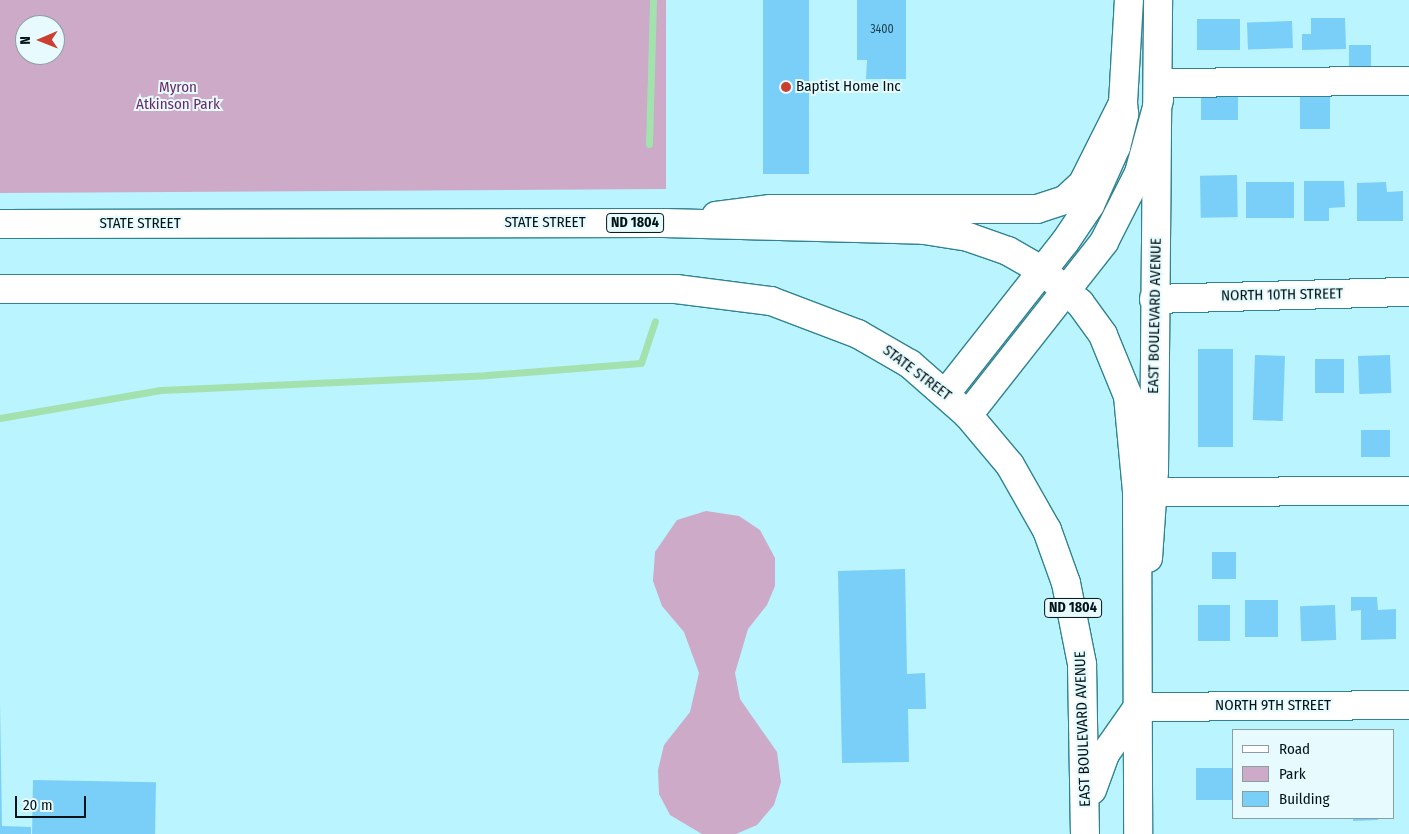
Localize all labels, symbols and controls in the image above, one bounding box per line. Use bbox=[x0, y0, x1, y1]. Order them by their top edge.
north arrow bbox=[15, 15, 65, 65]
house number: 3400 bbox=[870, 23, 894, 37]
text: N bbox=[17, 36, 34, 45]
park label: Myron Atkinson Park bbox=[136, 78, 220, 113]
place label: Baptist Home Inc bbox=[796, 78, 901, 96]
marker: Baptist Home Inc bbox=[780, 81, 792, 93]
road number: ND 1804 bbox=[605, 212, 665, 234]
street label: STATE STREET bbox=[504, 214, 586, 232]
street label: STATE STREET bbox=[99, 215, 181, 233]
street label: EAST BOULEVARD AVENUE bbox=[1145, 238, 1165, 394]
street label: NORTH 10TH STREET bbox=[1221, 285, 1343, 305]
street label: STATE STREET bbox=[879, 341, 955, 405]
road number: ND 1804 bbox=[1043, 596, 1103, 620]
street label: EAST BOULEVARD AVENUE bbox=[1071, 651, 1095, 807]
street label: NORTH 9TH STREET bbox=[1215, 697, 1331, 715]
legend bbox=[1232, 729, 1394, 819]
text: Road bbox=[1279, 740, 1310, 758]
text: Park bbox=[1279, 765, 1306, 783]
scale bar bbox=[18, 786, 89, 818]
text: Building bbox=[1279, 790, 1330, 808]
text: 20 m bbox=[23, 796, 53, 814]

